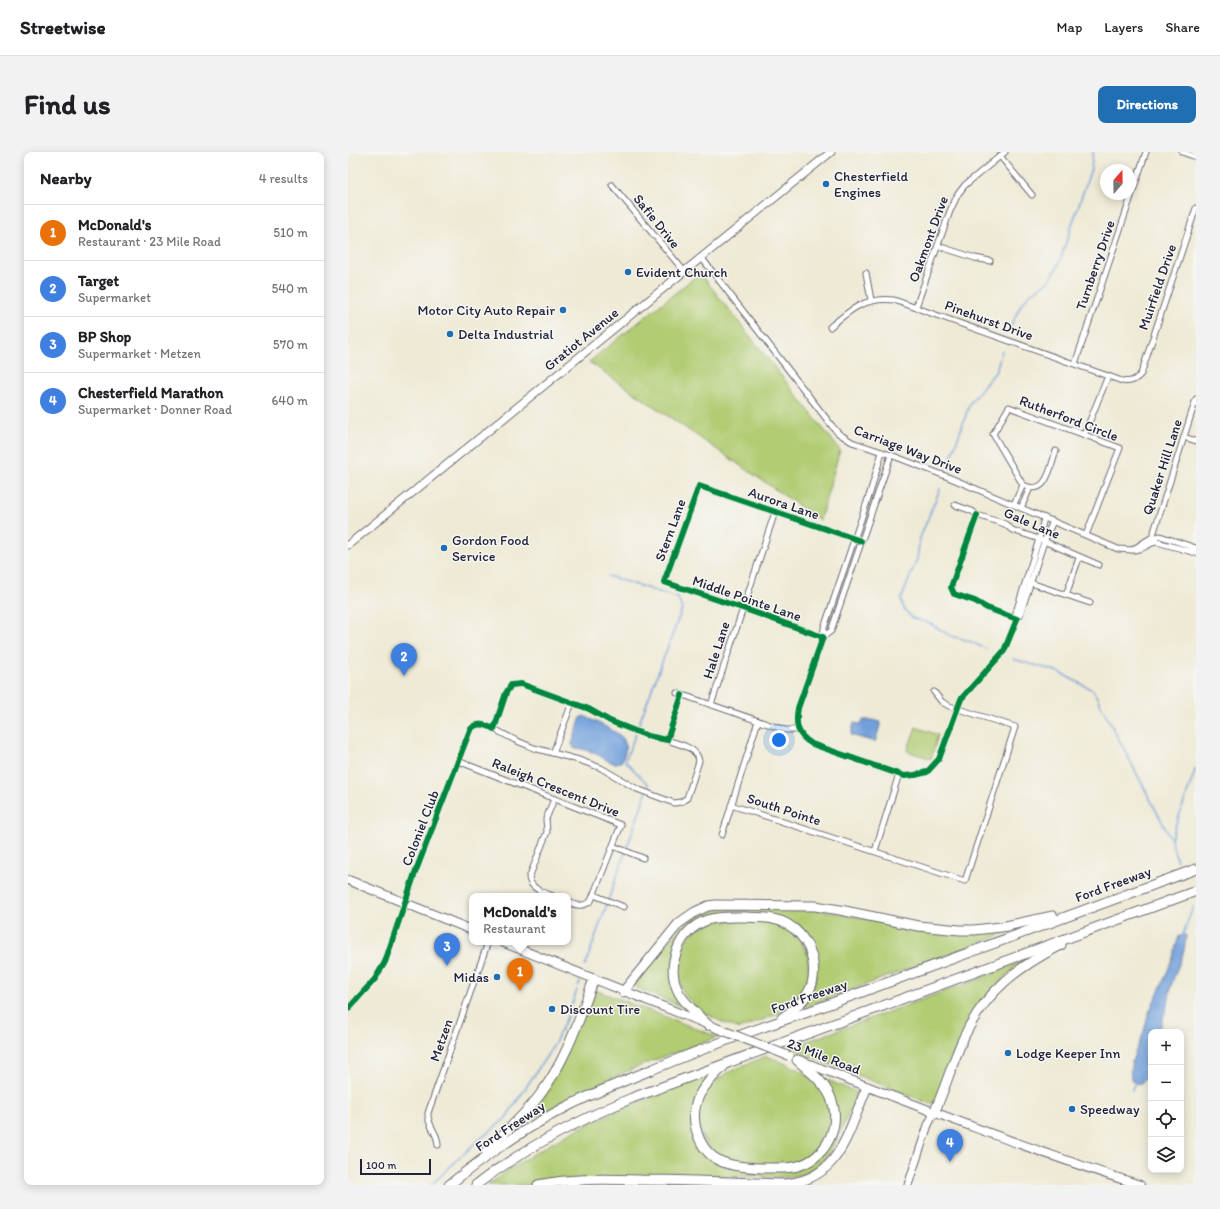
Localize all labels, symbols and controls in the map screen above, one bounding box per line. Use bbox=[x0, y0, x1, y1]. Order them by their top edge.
text: Streetwise bbox=[20, 16, 106, 39]
text: Map bbox=[1057, 19, 1082, 36]
text: Layers bbox=[1104, 19, 1143, 36]
text: Share bbox=[1165, 19, 1200, 36]
button: Directions bbox=[1098, 86, 1196, 123]
text: Find us bbox=[24, 87, 111, 121]
north arrow bbox=[1100, 164, 1136, 200]
text: Nearby bbox=[40, 168, 92, 188]
place label: Chesterfield Engines bbox=[834, 168, 909, 201]
text: 4 results bbox=[259, 171, 308, 186]
marker: Chesterfield Engines bbox=[821, 179, 831, 189]
street label: Safie Drive bbox=[630, 191, 684, 252]
street label: Oakmont Drive bbox=[905, 193, 952, 285]
text: McDonald's bbox=[78, 216, 151, 234]
street label: Turnberry Drive bbox=[1072, 218, 1119, 312]
text: 1 bbox=[50, 225, 56, 240]
text: 510 m bbox=[273, 225, 308, 240]
text: Restaurant · 23 Mile Road bbox=[78, 234, 221, 249]
street label: Muirfield Drive bbox=[1135, 242, 1180, 332]
place label: Evident Church bbox=[636, 264, 727, 281]
marker: Evident Church bbox=[623, 267, 633, 277]
text: Target bbox=[78, 272, 119, 290]
text: 2 bbox=[50, 281, 56, 296]
text: 540 m bbox=[271, 281, 308, 296]
text: Supermarket bbox=[78, 290, 151, 305]
street label: Pinehurst Drive bbox=[942, 297, 1036, 344]
place label: Motor City Auto Repair bbox=[417, 302, 555, 319]
street label: Gratiot Avenue bbox=[541, 304, 622, 375]
marker: Motor City Auto Repair bbox=[558, 305, 568, 315]
place label: Delta Industrial bbox=[458, 326, 553, 343]
text: BP Shop bbox=[78, 328, 131, 346]
marker: Delta Industrial bbox=[445, 329, 455, 339]
text: 3 bbox=[49, 337, 57, 352]
text: 570 m bbox=[273, 337, 308, 352]
text: Supermarket · Metzen bbox=[78, 346, 201, 361]
text: Chesterfield Marathon bbox=[78, 384, 223, 402]
street label: Rutherford Circle bbox=[1017, 392, 1121, 445]
text: 4 bbox=[49, 393, 57, 408]
text: 640 m bbox=[271, 393, 308, 408]
text: Supermarket · Donner Road bbox=[78, 402, 232, 417]
street label: Quaker Hill Lane bbox=[1139, 417, 1186, 517]
street label: Carriage Way Drive bbox=[851, 421, 965, 478]
street label: Aurora Lane bbox=[746, 483, 822, 524]
street label: Stern Lane bbox=[651, 497, 690, 564]
street label: Gale Lane bbox=[1001, 504, 1063, 543]
place label: Gordon Food Service bbox=[452, 532, 530, 565]
marker: Gordon Food Service bbox=[439, 543, 449, 553]
street label: Middle Pointe Lane bbox=[690, 572, 804, 625]
street label: Hale Lane bbox=[699, 619, 734, 681]
pin: 2 bbox=[391, 643, 417, 676]
your location bbox=[769, 730, 789, 750]
street label: Raleigh Crescent Drive bbox=[490, 754, 622, 821]
street label: Coloniel Club bbox=[398, 788, 443, 869]
street label: South Pointe bbox=[745, 790, 823, 830]
street label: Ford Freeway bbox=[1073, 863, 1154, 906]
popup bbox=[469, 893, 571, 945]
text: McDonald's bbox=[483, 903, 557, 921]
text: Restaurant bbox=[483, 921, 546, 936]
pin: 3 bbox=[434, 933, 460, 966]
pin: 1 bbox=[507, 958, 533, 991]
place label: Midas bbox=[454, 969, 489, 986]
marker: Midas bbox=[492, 972, 502, 982]
street label: Ford Freeway bbox=[769, 975, 850, 1017]
place label: Discount Tire bbox=[560, 1001, 640, 1018]
marker: Discount Tire bbox=[547, 1004, 557, 1014]
street label: Metzen bbox=[426, 1017, 457, 1064]
map controls bbox=[1148, 1029, 1184, 1173]
button: + bbox=[1148, 1029, 1184, 1065]
street label: 23 Mile Road bbox=[785, 1035, 863, 1078]
place label: Lodge Keeper Inn bbox=[1016, 1045, 1121, 1062]
marker: Lodge Keeper Inn bbox=[1003, 1048, 1013, 1058]
button: − bbox=[1148, 1065, 1184, 1101]
street label: Ford Freeway bbox=[472, 1097, 549, 1155]
place label: Speedway bbox=[1080, 1101, 1140, 1118]
button: locate bbox=[1148, 1101, 1184, 1137]
marker: Speedway bbox=[1067, 1104, 1077, 1114]
pin: 4 bbox=[937, 1129, 963, 1162]
button: layers bbox=[1148, 1137, 1184, 1173]
scale bar bbox=[360, 1157, 431, 1176]
text: 100 m bbox=[366, 1159, 396, 1172]

